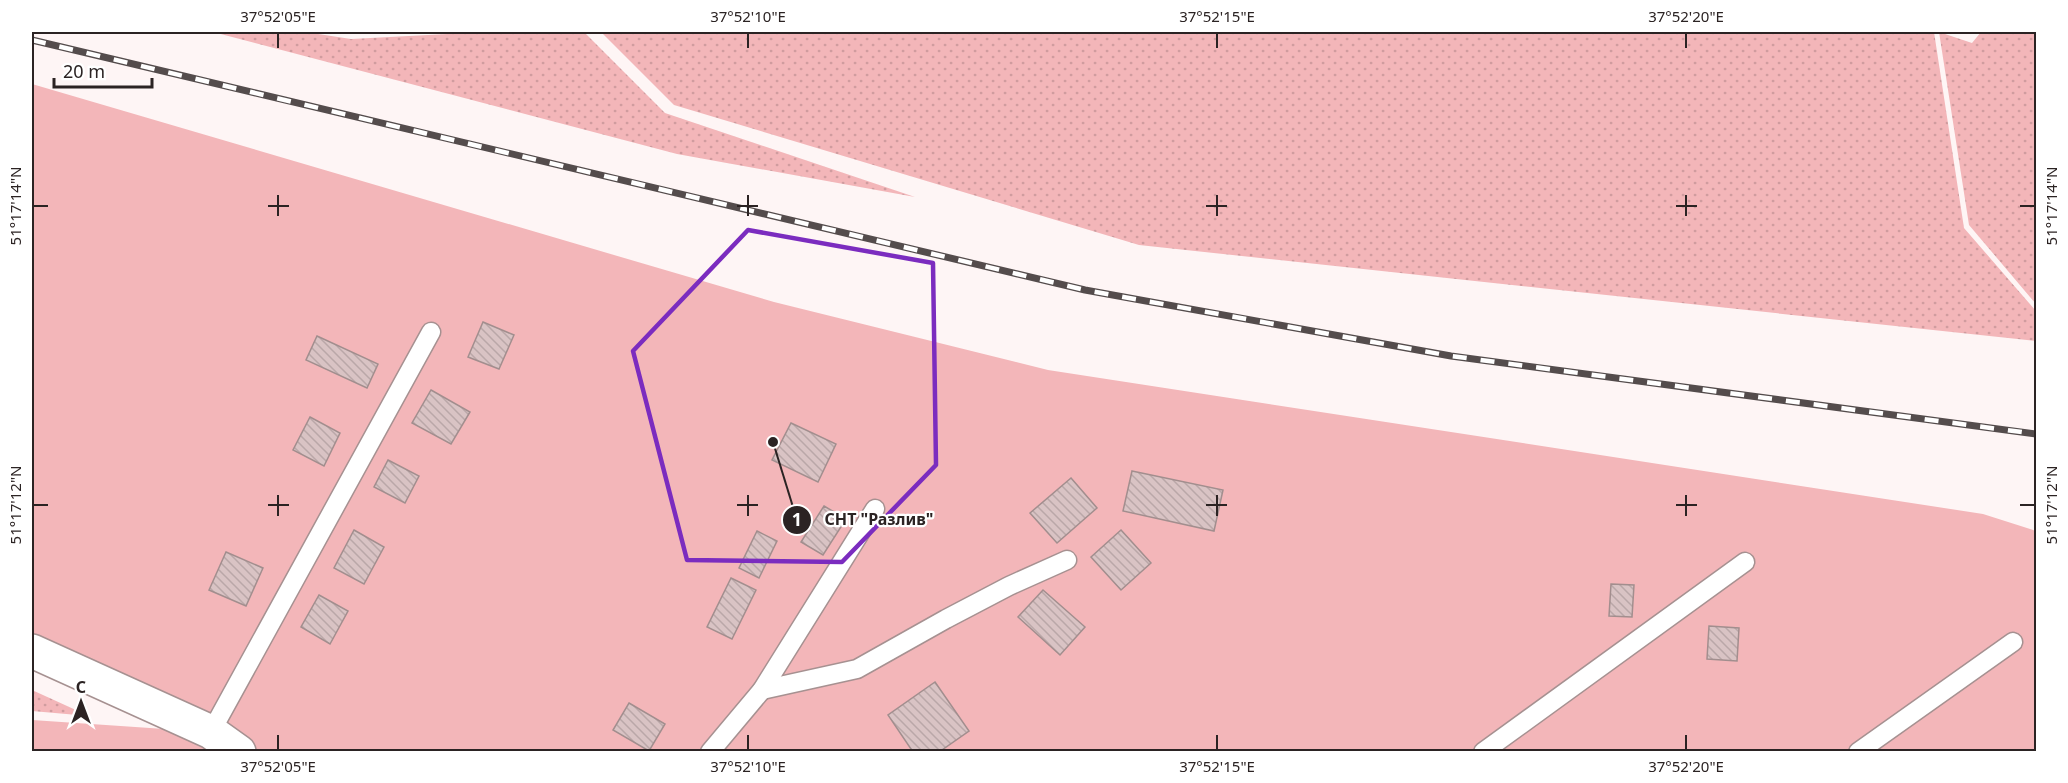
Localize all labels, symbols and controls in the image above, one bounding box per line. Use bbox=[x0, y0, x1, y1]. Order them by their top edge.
text: 37°52'05"E bbox=[240, 6, 316, 26]
text: 37°52'10"E bbox=[710, 6, 786, 26]
text: 37°52'15"E bbox=[1179, 6, 1255, 26]
text: 37°52'20"E bbox=[1648, 6, 1724, 26]
scale bar bbox=[54, 51, 152, 89]
text: 20 m bbox=[63, 59, 105, 83]
text: 51°17'14"N bbox=[5, 167, 25, 245]
text: 51°17'14"N bbox=[2041, 167, 2061, 245]
text: 51°17'12"N bbox=[5, 466, 25, 544]
text: 51°17'12"N bbox=[2041, 466, 2061, 544]
callout: СНТ "Разлив" bbox=[782, 503, 945, 537]
text: 1 bbox=[792, 507, 802, 531]
text: СНТ "Разлив" bbox=[825, 508, 934, 530]
north arrow bbox=[51, 672, 111, 732]
text: С bbox=[76, 676, 86, 698]
text: 37°52'05"E bbox=[240, 756, 316, 776]
text: 37°52'10"E bbox=[710, 756, 786, 776]
text: 37°52'15"E bbox=[1179, 756, 1255, 776]
text: 37°52'20"E bbox=[1648, 756, 1724, 776]

